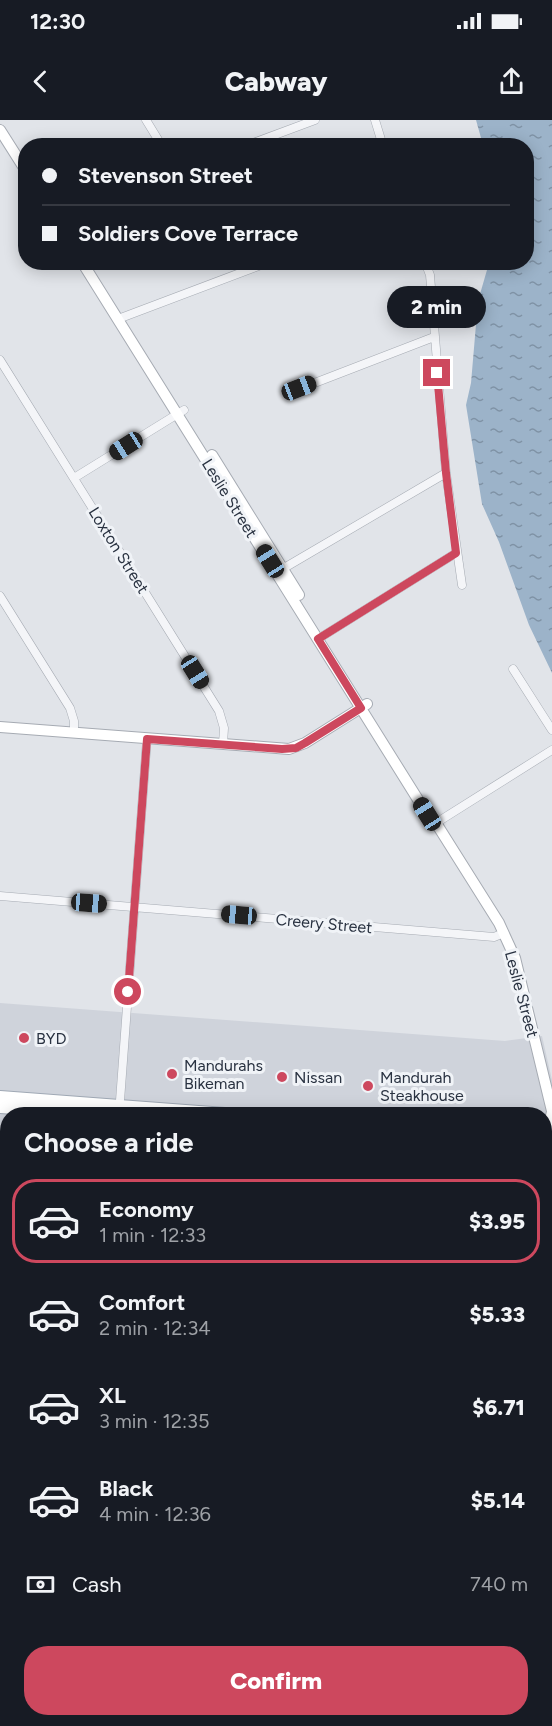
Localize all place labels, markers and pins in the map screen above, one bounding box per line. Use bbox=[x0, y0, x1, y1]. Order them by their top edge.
place label: BYD bbox=[36, 1029, 66, 1048]
marker: BYD bbox=[17, 1031, 31, 1045]
place label: Mandurahs Bikeman bbox=[184, 1056, 263, 1093]
marker: Mandurahs Bikeman bbox=[165, 1067, 179, 1081]
place label: Nissan bbox=[294, 1068, 342, 1087]
place label: Mandurah Steakhouse bbox=[380, 1068, 464, 1105]
marker: Nissan bbox=[275, 1070, 289, 1084]
marker: Mandurah Steakhouse bbox=[361, 1079, 375, 1093]

